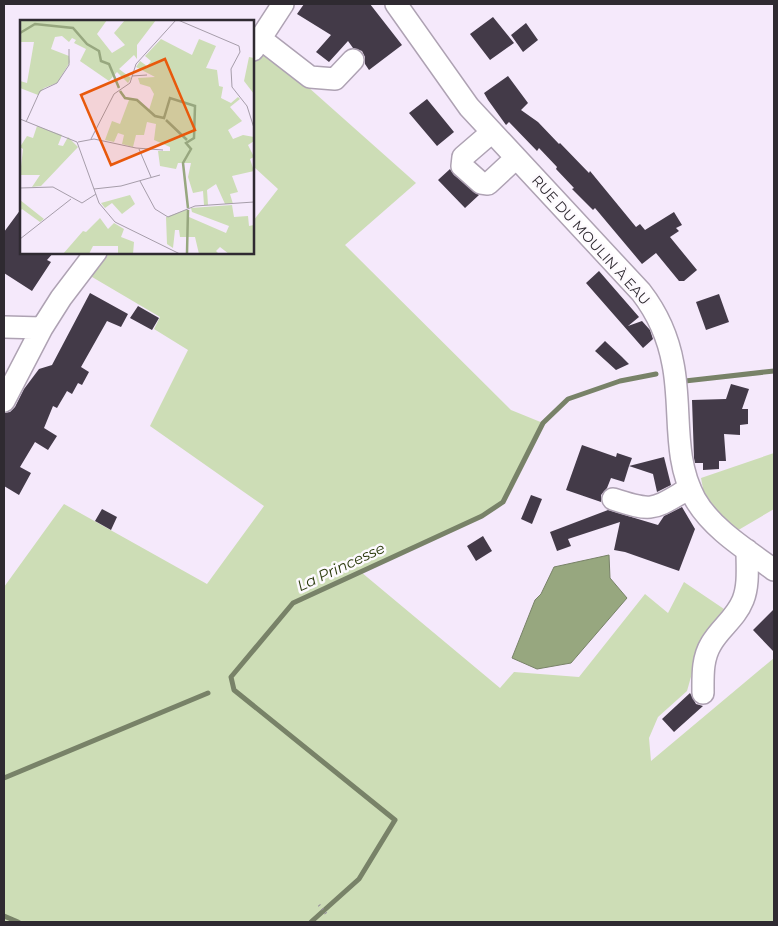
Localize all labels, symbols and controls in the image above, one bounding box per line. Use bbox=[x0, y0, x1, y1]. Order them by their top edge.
inset map bbox=[20, 20, 254, 254]
street label: RUE DU MOULIN À EAU bbox=[528, 171, 654, 309]
water label: La Princesse bbox=[294, 538, 388, 595]

